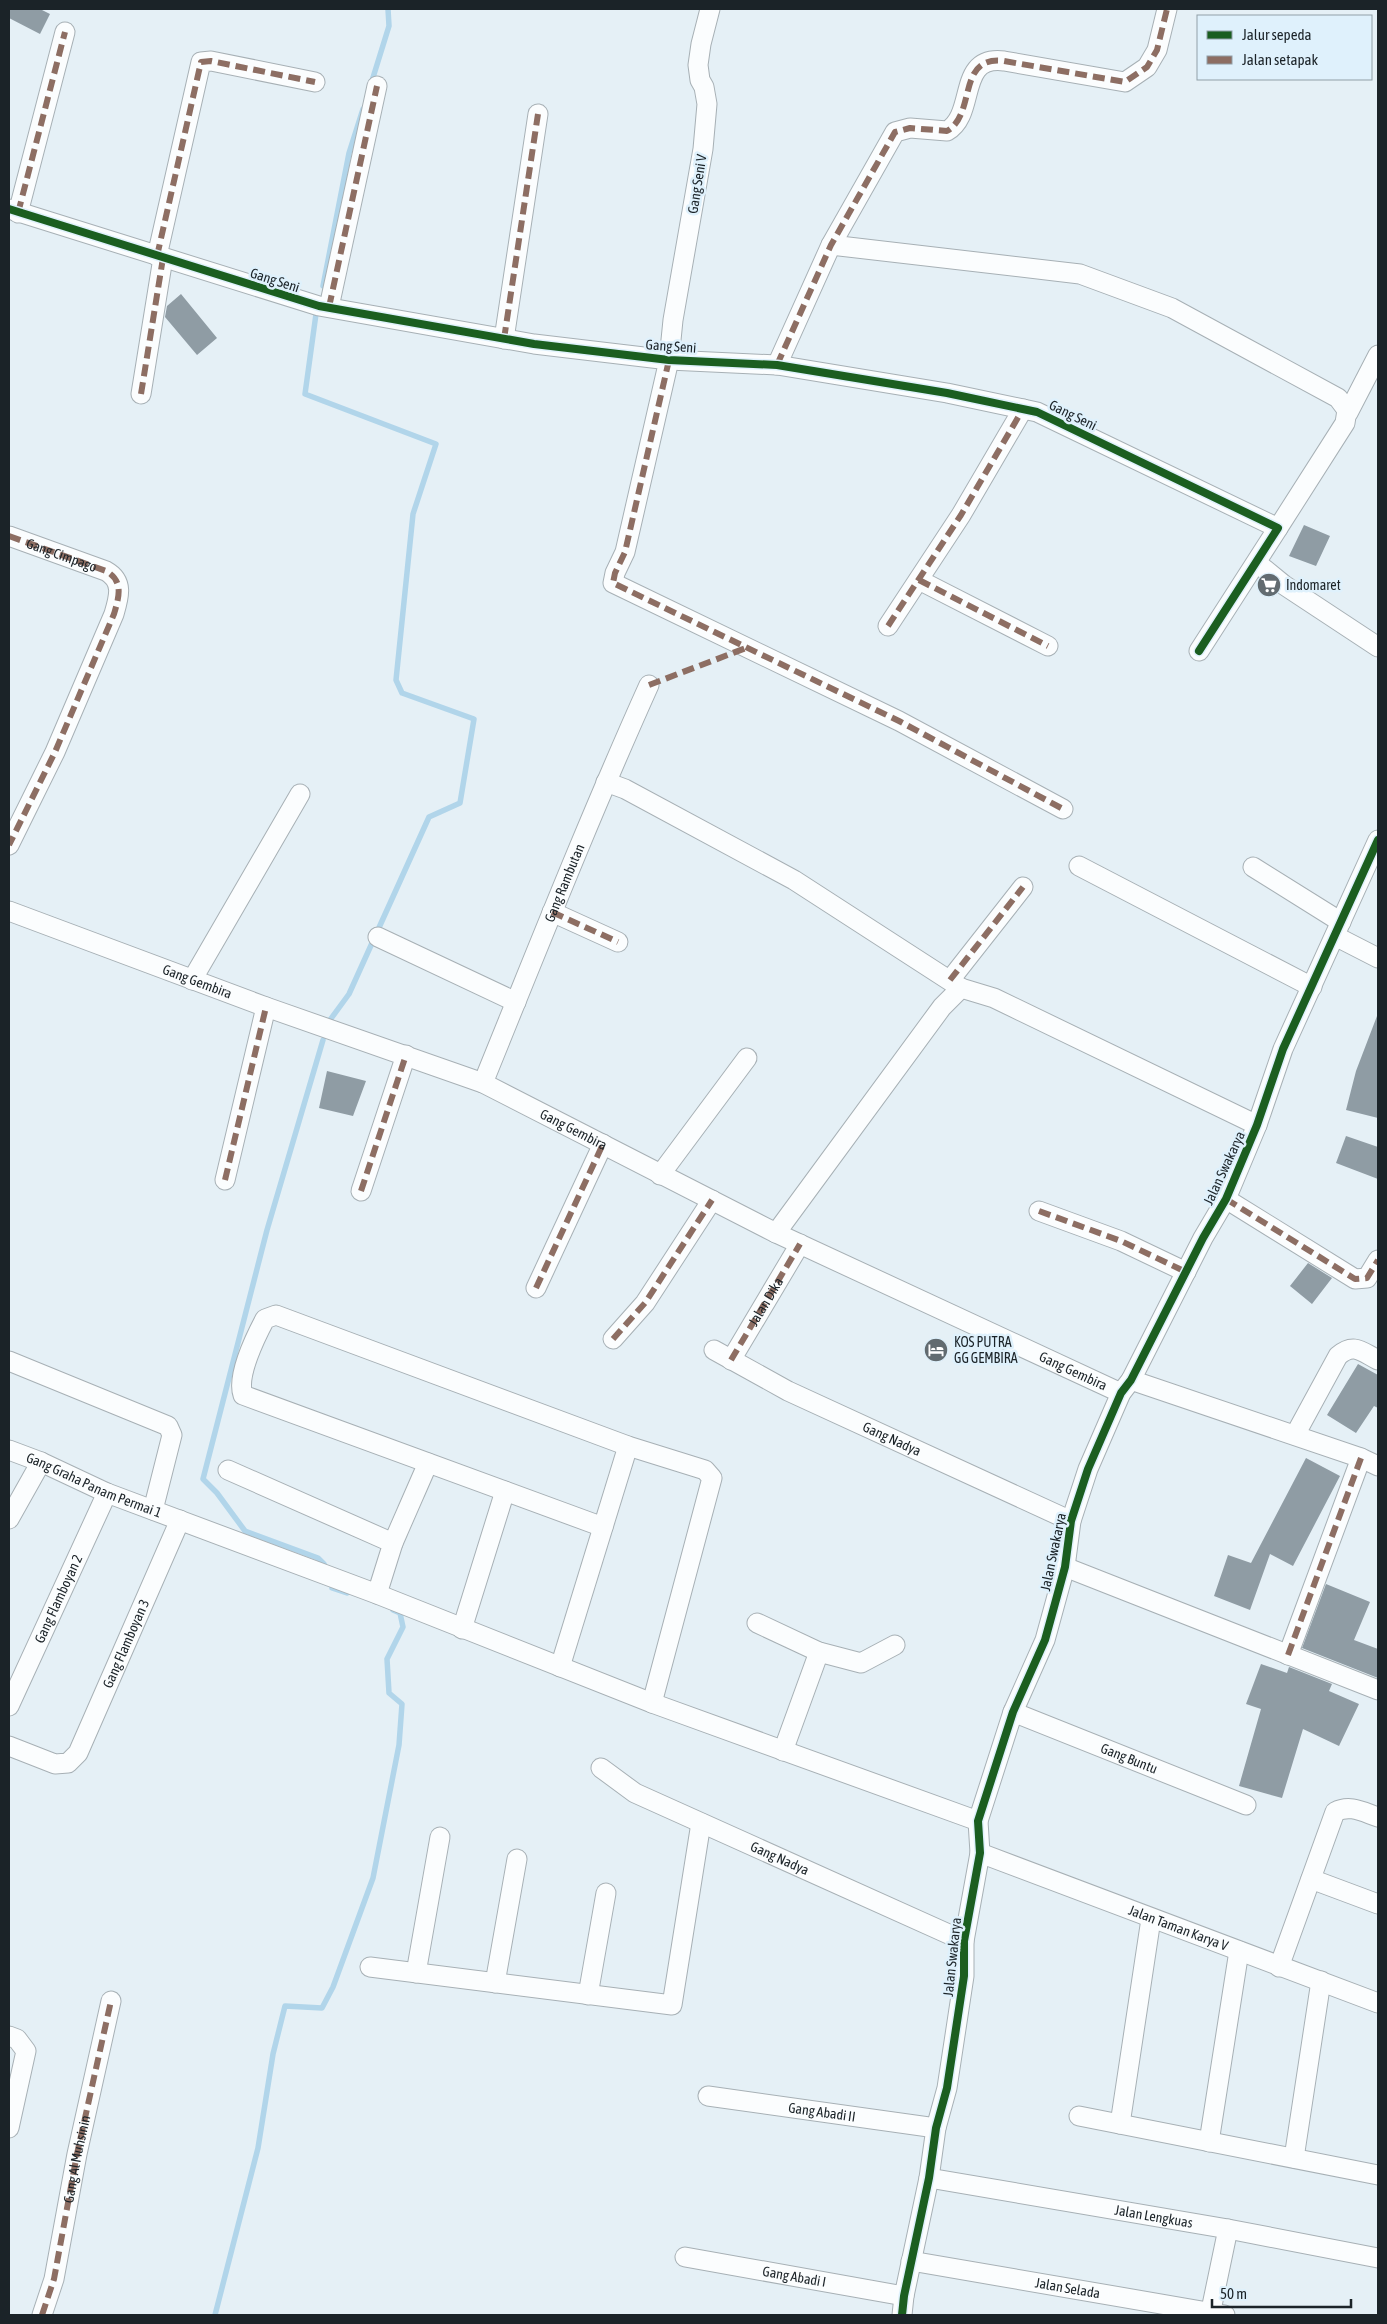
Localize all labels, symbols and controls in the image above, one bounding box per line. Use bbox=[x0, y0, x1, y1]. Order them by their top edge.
legend bbox=[1197, 15, 1372, 80]
text: Jalur sepeda bbox=[1242, 26, 1312, 43]
text: Jalan setapak bbox=[1242, 51, 1319, 68]
street label: Gang Seni V bbox=[684, 153, 710, 215]
street label: Gang Seni bbox=[248, 265, 302, 295]
street label: Gang Seni bbox=[645, 336, 697, 356]
street label: Gang Seni bbox=[1047, 397, 1099, 433]
street label: Gang Cimpago bbox=[24, 535, 99, 575]
supermarket icon: Indomaret bbox=[1256, 572, 1282, 598]
place label: Indomaret bbox=[1286, 577, 1341, 593]
street label: Gang Rambutan bbox=[541, 841, 588, 924]
street label: Gang Gembira bbox=[160, 961, 234, 1002]
street label: Gang Gembira bbox=[538, 1106, 610, 1153]
street label: Jalan Swakarya bbox=[1200, 1129, 1248, 1207]
street label: Jalan Dika bbox=[745, 1274, 786, 1329]
place label: KOS PUTRA GG GEMBIRA bbox=[954, 1334, 1018, 1366]
hotel icon: KOS PUTRA GG GEMBIRA bbox=[923, 1337, 949, 1363]
street label: Gang Gembira bbox=[1037, 1348, 1110, 1393]
street label: Gang Nadya bbox=[860, 1418, 924, 1459]
street label: Gang Graha Panam Permai 1 bbox=[24, 1449, 164, 1521]
street label: Jalan Swakarya bbox=[1037, 1512, 1069, 1592]
street label: Gang Flamboyan 2 bbox=[31, 1552, 85, 1645]
street label: Gang Flamboyan 3 bbox=[99, 1597, 152, 1690]
street label: Gang Buntu bbox=[1098, 1740, 1160, 1777]
street label: Gang Nadya bbox=[748, 1838, 811, 1878]
street label: Jalan Taman Karya V bbox=[1126, 1902, 1231, 1954]
street label: Jalan Swakarya bbox=[940, 1917, 964, 1997]
street label: Gang Abadi II bbox=[787, 2099, 857, 2125]
street label: Gang Al Muhsinin bbox=[60, 2114, 93, 2204]
street label: Jalan Lengkuas bbox=[1113, 2202, 1194, 2231]
street label: Gang Abadi I bbox=[761, 2263, 827, 2290]
street label: Jalan Selada bbox=[1034, 2275, 1101, 2301]
scale bar bbox=[1212, 2276, 1351, 2308]
text: 50 m bbox=[1220, 2285, 1247, 2302]

